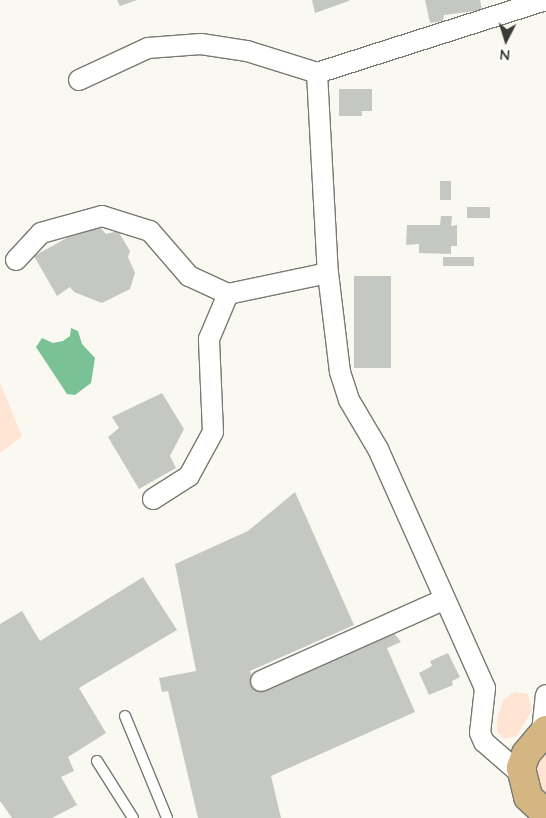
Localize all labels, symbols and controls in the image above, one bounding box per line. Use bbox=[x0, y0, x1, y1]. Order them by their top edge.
north arrow bbox=[481, 15, 531, 65]
text: N bbox=[499, 47, 511, 64]

